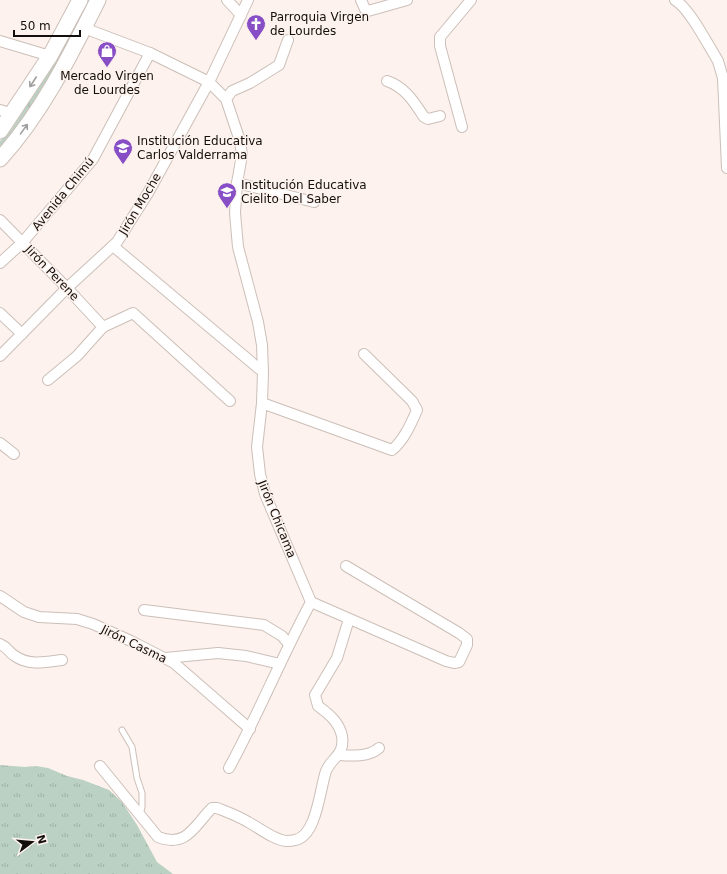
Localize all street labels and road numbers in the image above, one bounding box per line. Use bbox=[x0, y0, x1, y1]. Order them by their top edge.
street label: Avenida Chimú bbox=[29, 154, 97, 234]
street label: Jirón Moche bbox=[116, 171, 164, 238]
street label: Jirón Perene bbox=[21, 242, 82, 304]
street label: Jirón Chicama bbox=[255, 477, 299, 560]
street label: Jirón Casma bbox=[98, 622, 169, 666]

